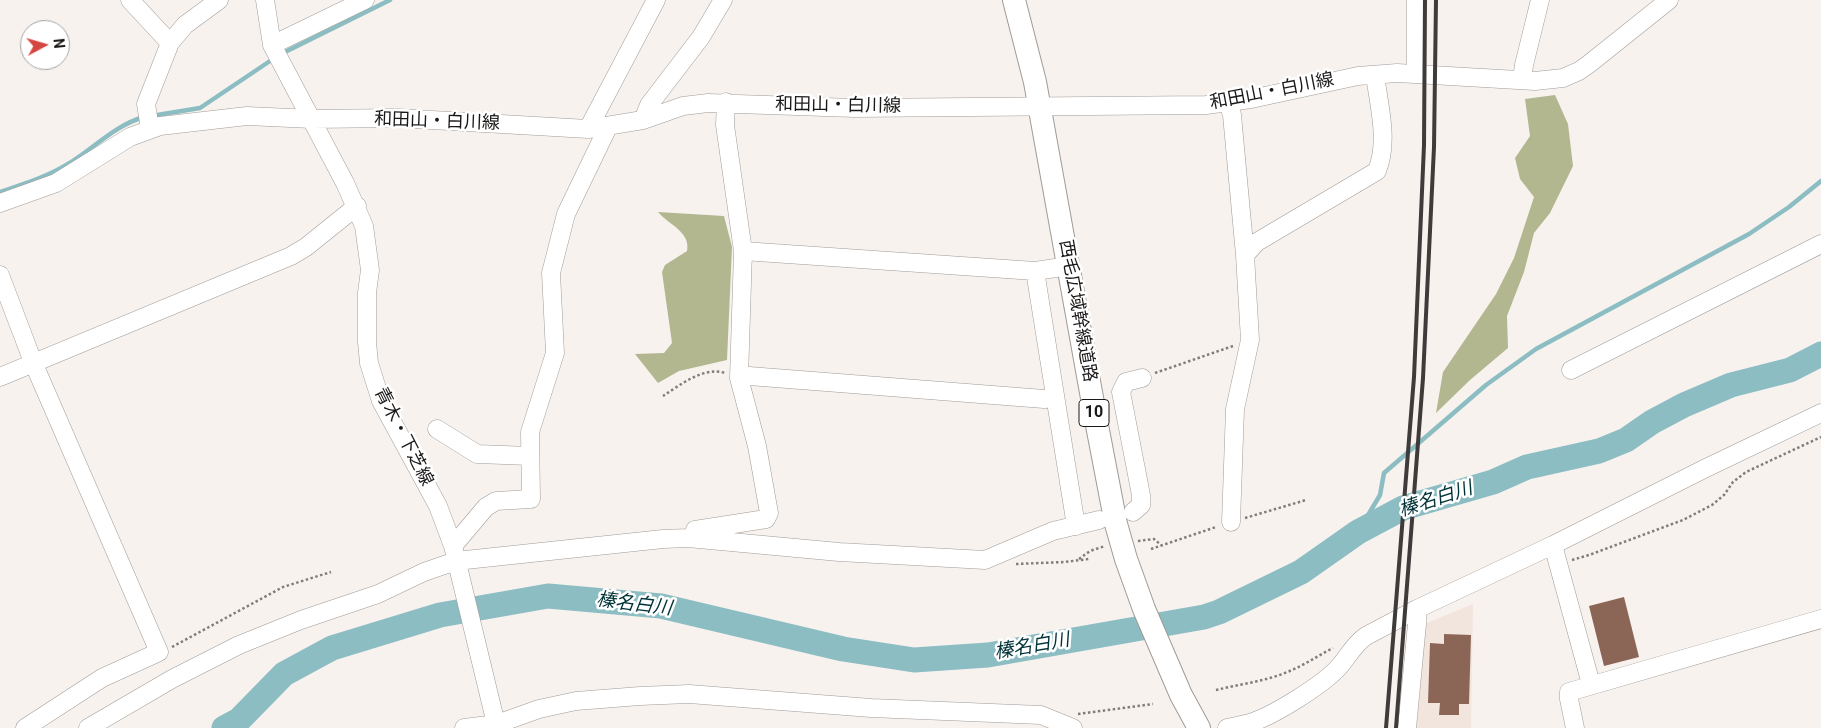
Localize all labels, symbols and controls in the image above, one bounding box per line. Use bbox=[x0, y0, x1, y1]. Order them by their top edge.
north arrow bbox=[20, 20, 70, 70]
text: N bbox=[50, 38, 67, 49]
street label: 和田山・白川線 bbox=[1208, 69, 1336, 115]
street label: 和田山・白川線 bbox=[775, 94, 901, 118]
street label: 和田山・白川線 bbox=[374, 109, 500, 135]
street label: 西毛広域幹線道路 bbox=[1054, 238, 1100, 384]
street label: 青木・下芝線 bbox=[369, 384, 437, 490]
road number: 10 bbox=[1079, 399, 1109, 426]
water label: 榛名白川 bbox=[1396, 477, 1476, 523]
water label: 榛名白川 bbox=[595, 589, 673, 621]
water label: 榛名白川 bbox=[993, 629, 1071, 665]

